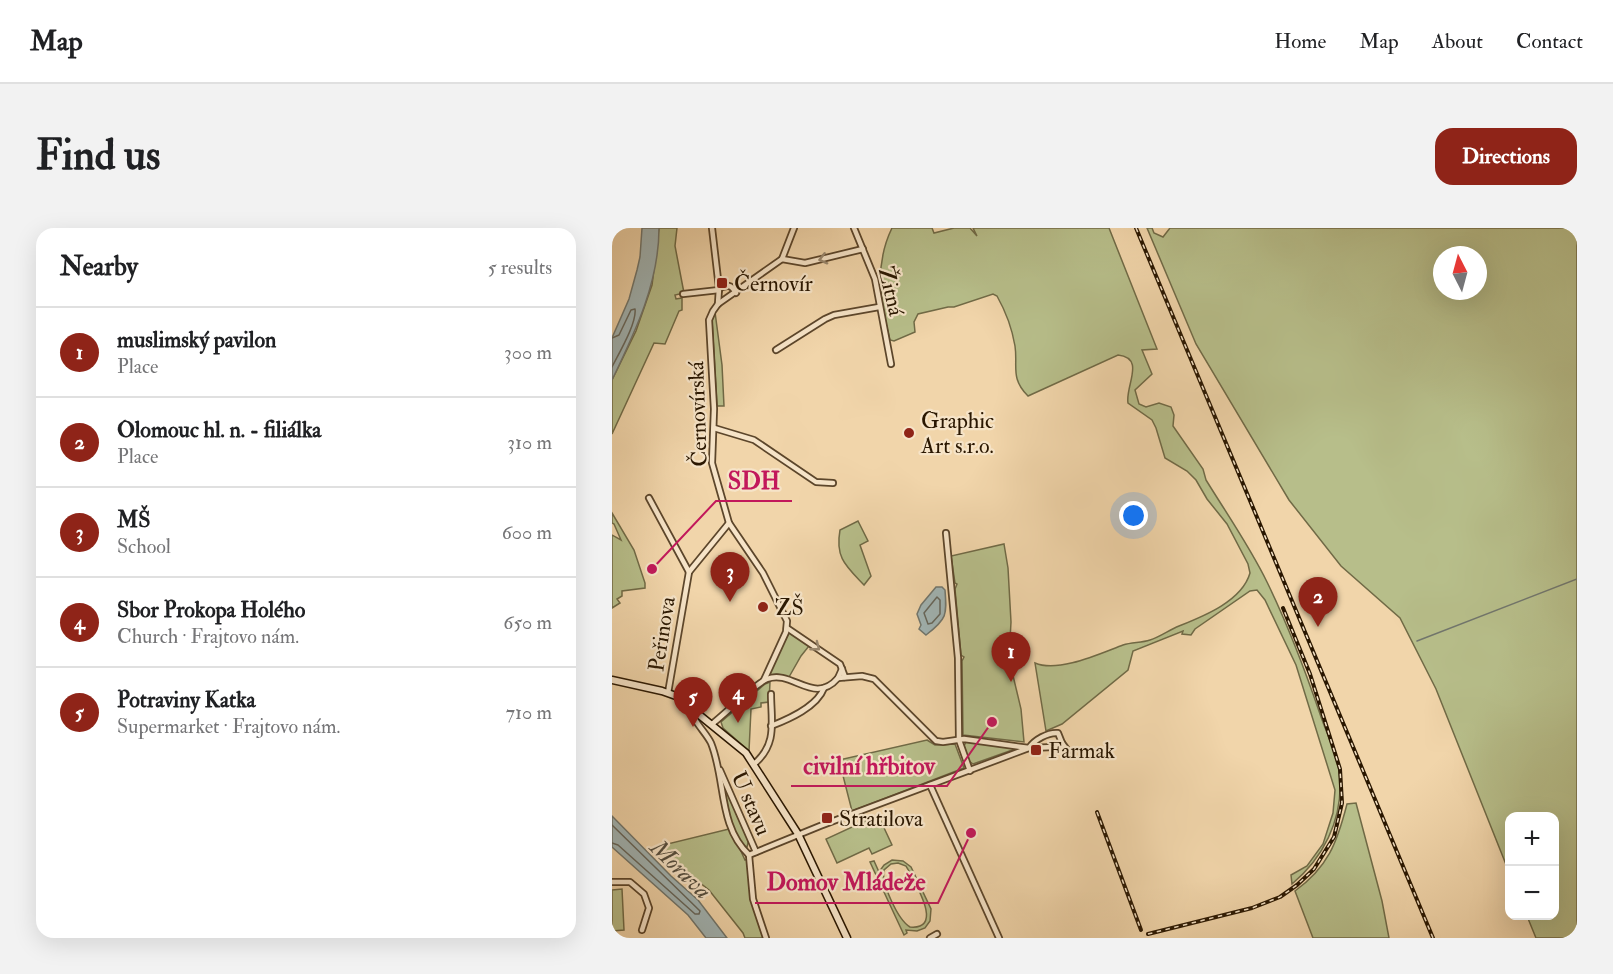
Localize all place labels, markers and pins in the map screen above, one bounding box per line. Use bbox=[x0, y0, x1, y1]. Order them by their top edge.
place label: Černovír bbox=[734, 269, 814, 298]
marker: Černovír bbox=[715, 276, 729, 290]
place label: Graphic Art s.r.o. bbox=[920, 407, 994, 460]
marker: Graphic Art s.r.o. bbox=[902, 426, 916, 440]
callout: SDH bbox=[716, 459, 792, 501]
pin: 3 bbox=[710, 552, 750, 602]
pin: 2 bbox=[1298, 578, 1338, 627]
place label: ZŠ bbox=[775, 593, 804, 622]
marker: ZŠ bbox=[756, 600, 770, 614]
pin: 1 bbox=[992, 632, 1030, 682]
pin: 4 bbox=[718, 674, 758, 723]
pin: 5 bbox=[674, 678, 712, 727]
place label: Farmak bbox=[1048, 737, 1116, 765]
marker: Farmak bbox=[1029, 743, 1043, 757]
callout: civilní hřbitov bbox=[791, 744, 947, 786]
place label: Stratilova bbox=[839, 805, 924, 833]
marker: Stratilova bbox=[820, 811, 834, 825]
callout: Domov Mládeže bbox=[755, 861, 938, 903]

